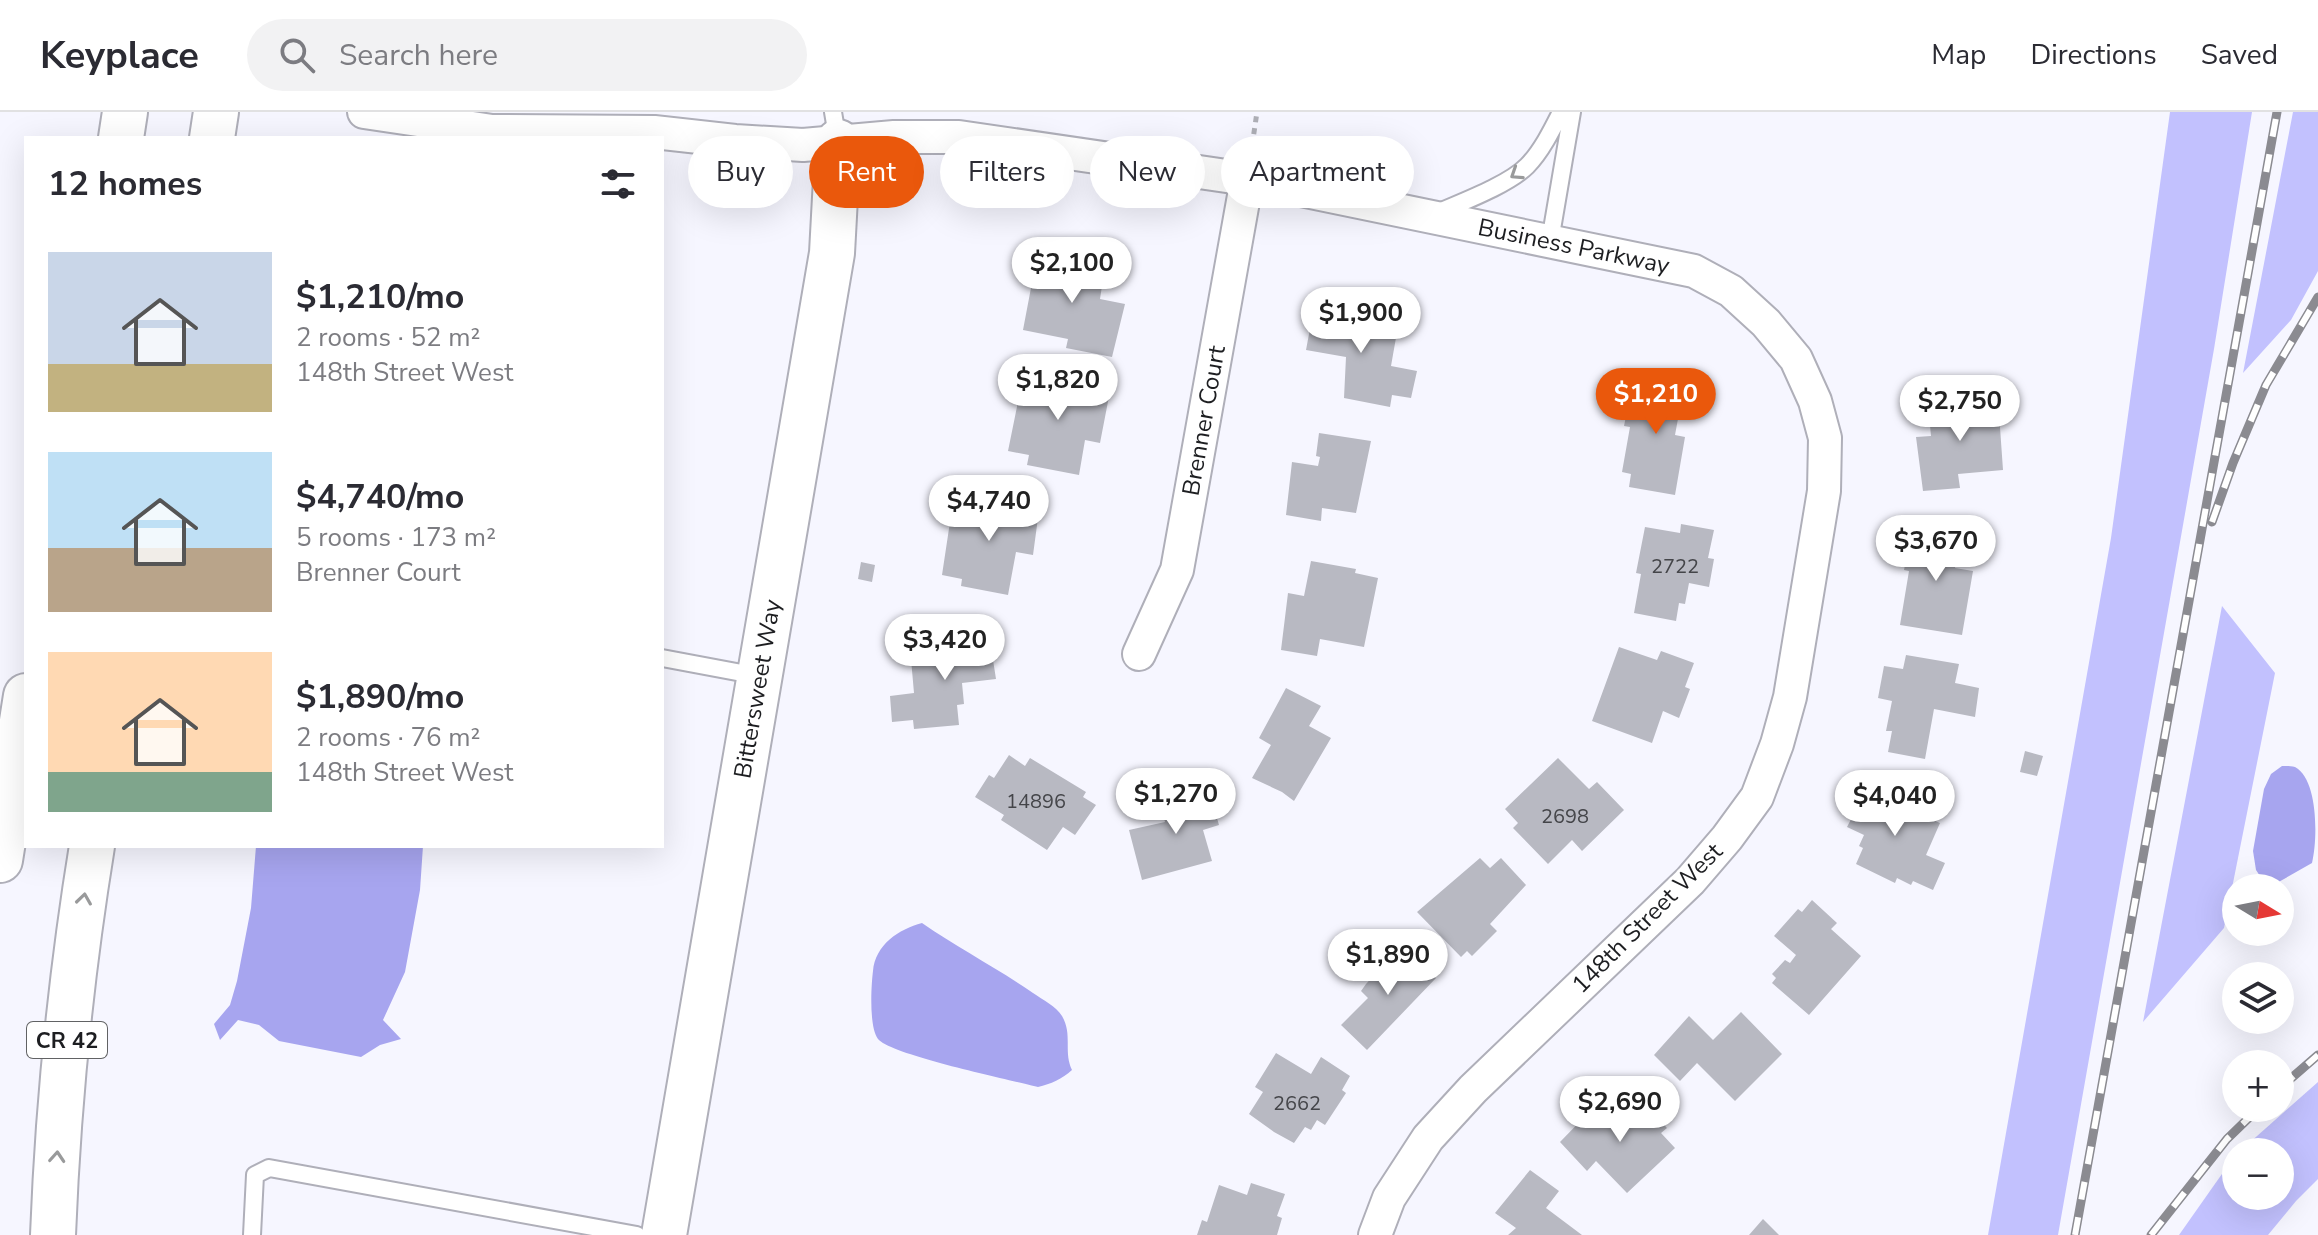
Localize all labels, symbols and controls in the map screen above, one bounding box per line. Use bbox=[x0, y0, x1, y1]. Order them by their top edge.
search box bbox=[247, 19, 807, 91]
text: Keyplace bbox=[40, 30, 199, 81]
icon: search bbox=[275, 33, 319, 77]
text: Search here bbox=[339, 35, 498, 76]
text: Map bbox=[1931, 36, 1986, 74]
text: Directions bbox=[2030, 36, 2157, 74]
text: Saved bbox=[2201, 36, 2278, 74]
chip: Buy bbox=[688, 136, 793, 208]
chip: Rent bbox=[809, 136, 924, 208]
chip: Filters bbox=[940, 136, 1074, 208]
chip: New bbox=[1090, 136, 1205, 208]
chip: Apartment bbox=[1221, 136, 1414, 208]
text: 12 homes bbox=[48, 161, 202, 207]
icon: filters bbox=[596, 162, 640, 206]
one-way arrow bbox=[1510, 164, 1524, 179]
street label: Business Parkway bbox=[1475, 211, 1673, 282]
pin: $2,100 bbox=[1007, 237, 1137, 305]
text: $2,100 bbox=[1030, 245, 1114, 280]
text: $1,210/mo bbox=[296, 274, 464, 320]
icon: home bbox=[112, 284, 208, 380]
pin: $1,900 bbox=[1296, 287, 1426, 355]
text: $1,900 bbox=[1319, 295, 1403, 330]
text: 2 rooms · 52 m² bbox=[296, 320, 480, 355]
street label: Brenner Court bbox=[1175, 342, 1233, 498]
pin: $1,820 bbox=[993, 354, 1123, 422]
text: 148th Street West bbox=[296, 355, 513, 390]
text: $1,820 bbox=[1016, 362, 1100, 397]
pin: $1,210 bbox=[1591, 368, 1721, 436]
pin: $2,750 bbox=[1895, 375, 2025, 443]
text: $1,210 bbox=[1614, 376, 1698, 411]
text: $2,750 bbox=[1918, 383, 2002, 418]
text: $4,740/mo bbox=[296, 474, 464, 520]
pin: $4,740 bbox=[924, 475, 1054, 543]
text: $4,740 bbox=[947, 483, 1031, 518]
icon: home bbox=[112, 484, 208, 580]
pin: $3,670 bbox=[1871, 515, 2001, 583]
text: 5 rooms · 173 m² bbox=[296, 520, 496, 555]
text: $3,670 bbox=[1894, 523, 1978, 558]
house number: 2722 bbox=[1651, 553, 1699, 580]
text: Brenner Court bbox=[296, 555, 461, 590]
street label: Bittersweet Way bbox=[726, 596, 789, 781]
pin: $3,420 bbox=[880, 614, 1010, 682]
text: $3,420 bbox=[903, 622, 987, 657]
text: $1,890/mo bbox=[296, 674, 464, 720]
icon: home bbox=[112, 684, 208, 780]
text: 2 rooms · 76 m² bbox=[296, 720, 480, 755]
text: 148th Street West bbox=[296, 755, 513, 790]
pin: $1,270 bbox=[1111, 768, 1241, 836]
pin: $4,040 bbox=[1830, 770, 1960, 838]
text: $1,270 bbox=[1134, 776, 1218, 811]
text: $4,040 bbox=[1853, 778, 1937, 813]
house number: 14896 bbox=[1006, 788, 1066, 815]
house number: 2698 bbox=[1541, 803, 1589, 830]
street label: 148th Street West bbox=[1565, 835, 1730, 1000]
north arrow bbox=[2222, 874, 2294, 946]
map controls bbox=[2222, 874, 2294, 1210]
one-way arrow bbox=[75, 892, 92, 905]
pin: $1,890 bbox=[1323, 929, 1453, 997]
text: $1,890 bbox=[1346, 937, 1430, 972]
button: layers bbox=[2222, 962, 2294, 1034]
road number: CR 42 bbox=[27, 1022, 107, 1058]
button: + bbox=[2222, 1050, 2294, 1122]
pin: $2,690 bbox=[1555, 1076, 1685, 1144]
text: $2,690 bbox=[1578, 1084, 1662, 1119]
house number: 2662 bbox=[1273, 1090, 1321, 1117]
button: − bbox=[2222, 1138, 2294, 1210]
one-way arrow bbox=[48, 1150, 65, 1163]

